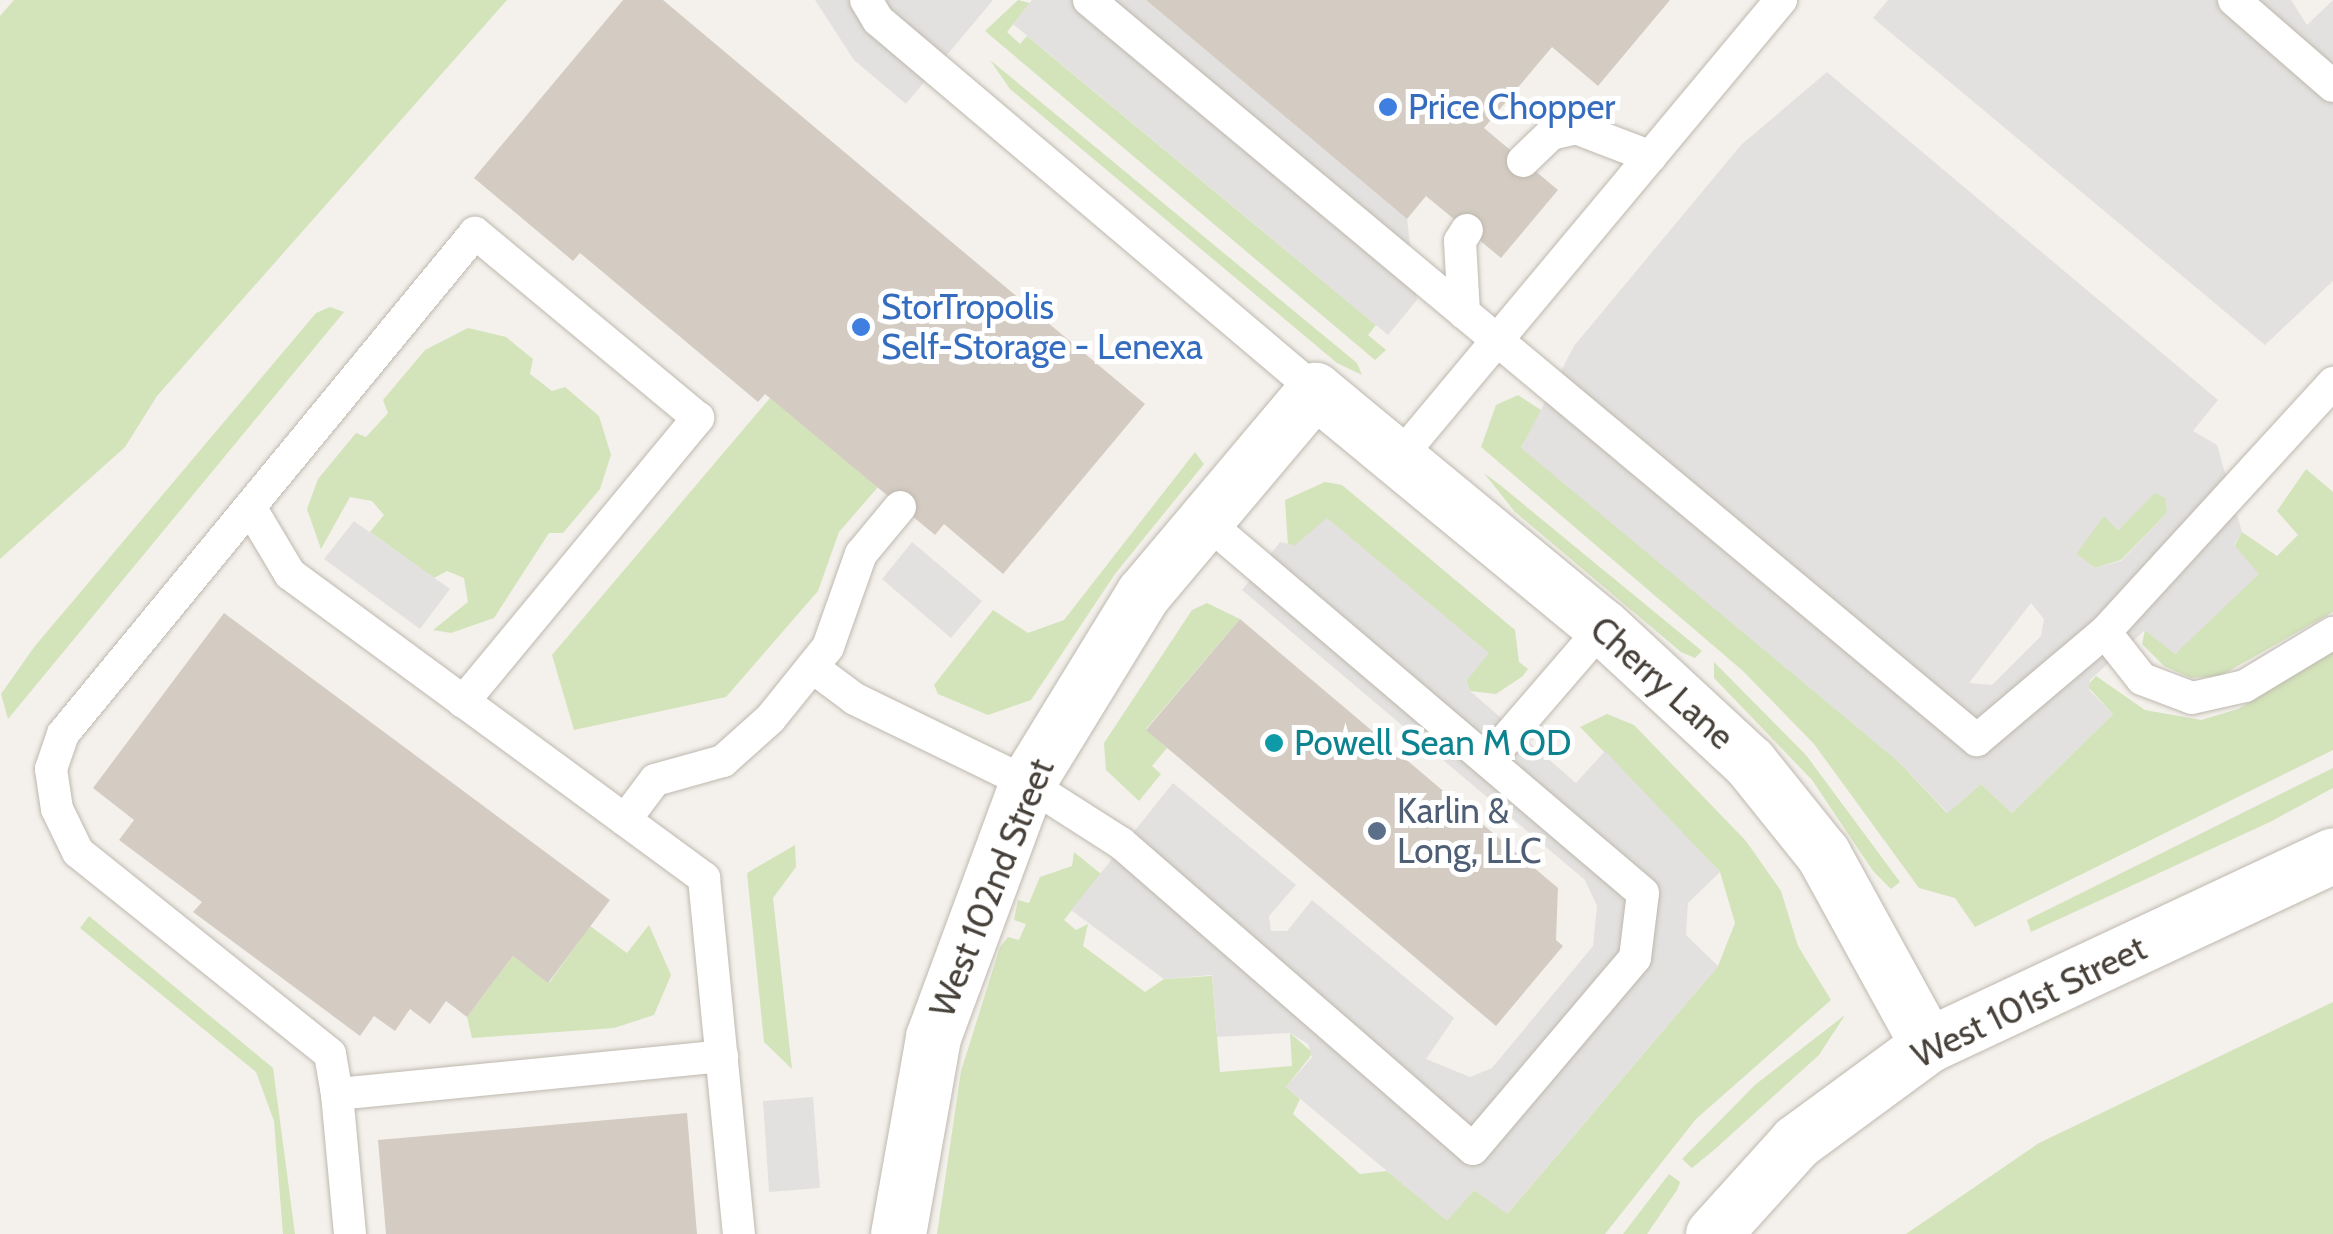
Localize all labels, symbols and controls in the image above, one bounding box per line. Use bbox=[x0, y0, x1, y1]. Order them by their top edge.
place label: Price Chopper bbox=[1408, 86, 1615, 128]
marker: Price Chopper bbox=[1377, 96, 1399, 118]
place label: StorTropolis Self-Storage - Lenexa bbox=[881, 286, 1203, 368]
marker: StorTropolis Self-Storage - Lenexa bbox=[850, 316, 872, 338]
street label: Cherry Lane bbox=[1582, 608, 1742, 758]
place label: Powell Sean M OD bbox=[1294, 722, 1571, 764]
marker: Powell Sean M OD bbox=[1263, 732, 1285, 754]
street label: West 102nd Street bbox=[921, 753, 1063, 1023]
place label: Karlin & Long, LLC bbox=[1397, 790, 1542, 872]
marker: Karlin & Long, LLC bbox=[1366, 820, 1388, 842]
street label: West 101st Street bbox=[1905, 927, 2153, 1077]

